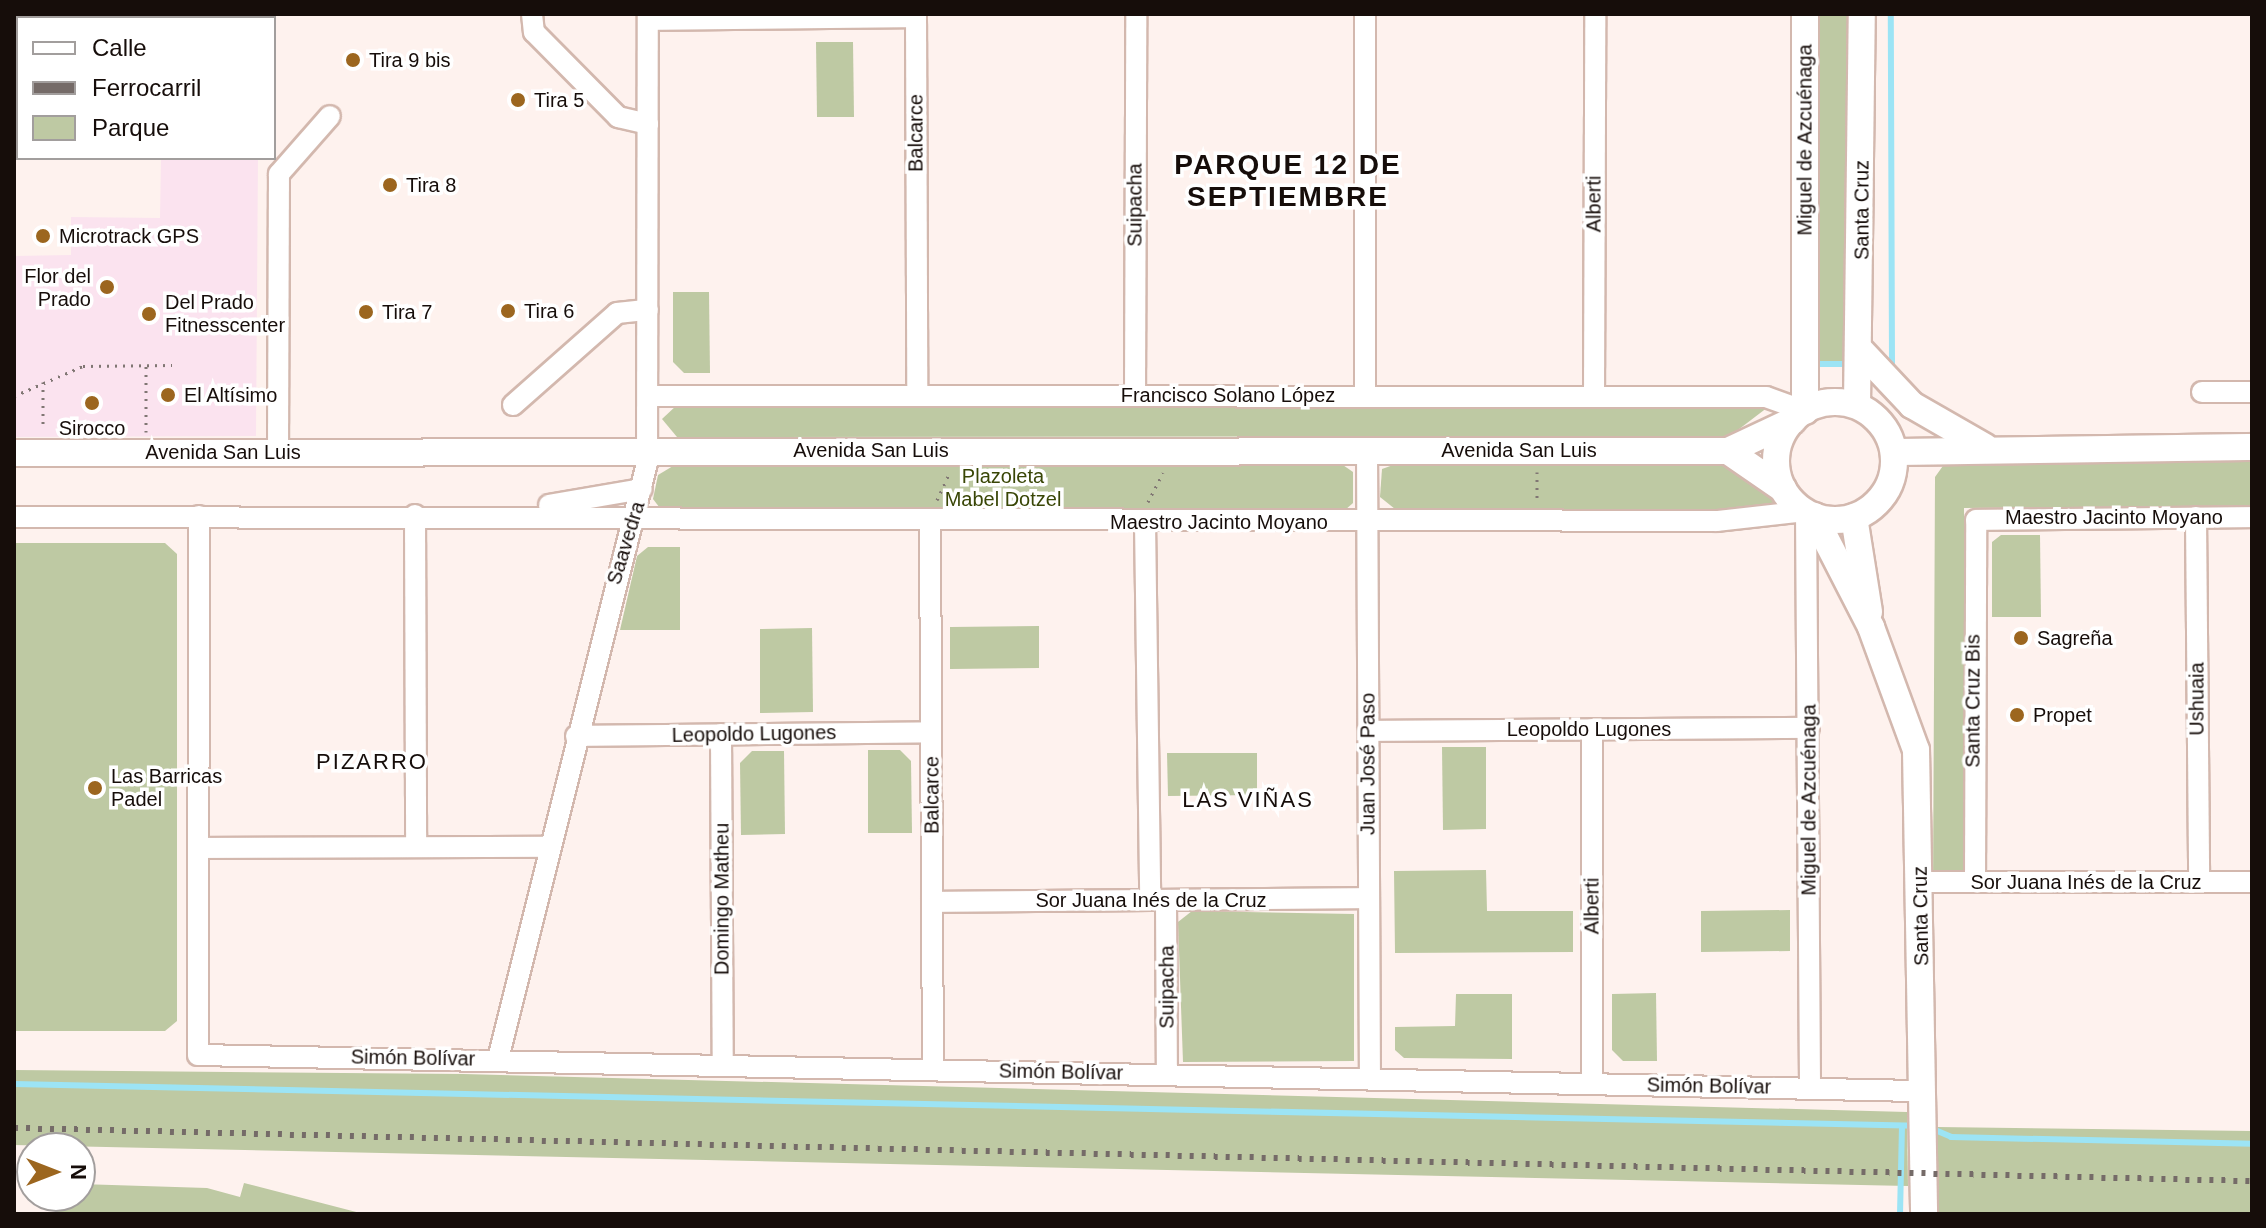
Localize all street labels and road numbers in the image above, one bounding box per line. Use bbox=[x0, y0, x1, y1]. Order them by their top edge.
street label: Miguel de Azcuénaga bbox=[1793, 44, 1817, 236]
street label: Balcarce bbox=[904, 94, 928, 172]
street label: Santa Cruz bbox=[1850, 160, 1874, 260]
street label: Suipacha bbox=[1123, 163, 1147, 247]
street label: Alberti bbox=[1582, 176, 1606, 232]
street label: Francisco Solano López bbox=[1121, 383, 1335, 407]
street label: Avenida San Luis bbox=[793, 438, 949, 462]
street label: Avenida San Luis bbox=[1441, 438, 1597, 462]
street label: Avenida San Luis bbox=[145, 440, 301, 464]
street label: Saavedra bbox=[602, 499, 650, 587]
street label: Maestro Jacinto Moyano bbox=[2005, 505, 2223, 529]
street label: Maestro Jacinto Moyano bbox=[1110, 510, 1328, 534]
street label: Santa Cruz Bis bbox=[1961, 634, 1985, 768]
street label: Ushuaia bbox=[2185, 662, 2209, 736]
street label: Juan José Paso bbox=[1356, 693, 1380, 835]
street label: Miguel de Azcuénaga bbox=[1797, 704, 1821, 896]
street label: Leopoldo Lugones bbox=[1507, 717, 1671, 741]
street label: Leopoldo Lugones bbox=[672, 721, 836, 747]
street label: Balcarce bbox=[920, 756, 944, 834]
street label: Domingo Matheu bbox=[710, 823, 734, 975]
street label: Santa Cruz bbox=[1908, 866, 1934, 966]
street label: Sor Juana Inés de la Cruz bbox=[1970, 870, 2202, 894]
street label: Alberti bbox=[1580, 878, 1604, 934]
street label: Sor Juana Inés de la Cruz bbox=[1035, 888, 1267, 912]
street label: Suipacha bbox=[1155, 945, 1179, 1029]
street label: Simón Bolívar bbox=[351, 1045, 475, 1071]
street label: Simón Bolívar bbox=[999, 1059, 1123, 1085]
street label: Simón Bolívar bbox=[1647, 1073, 1771, 1099]

